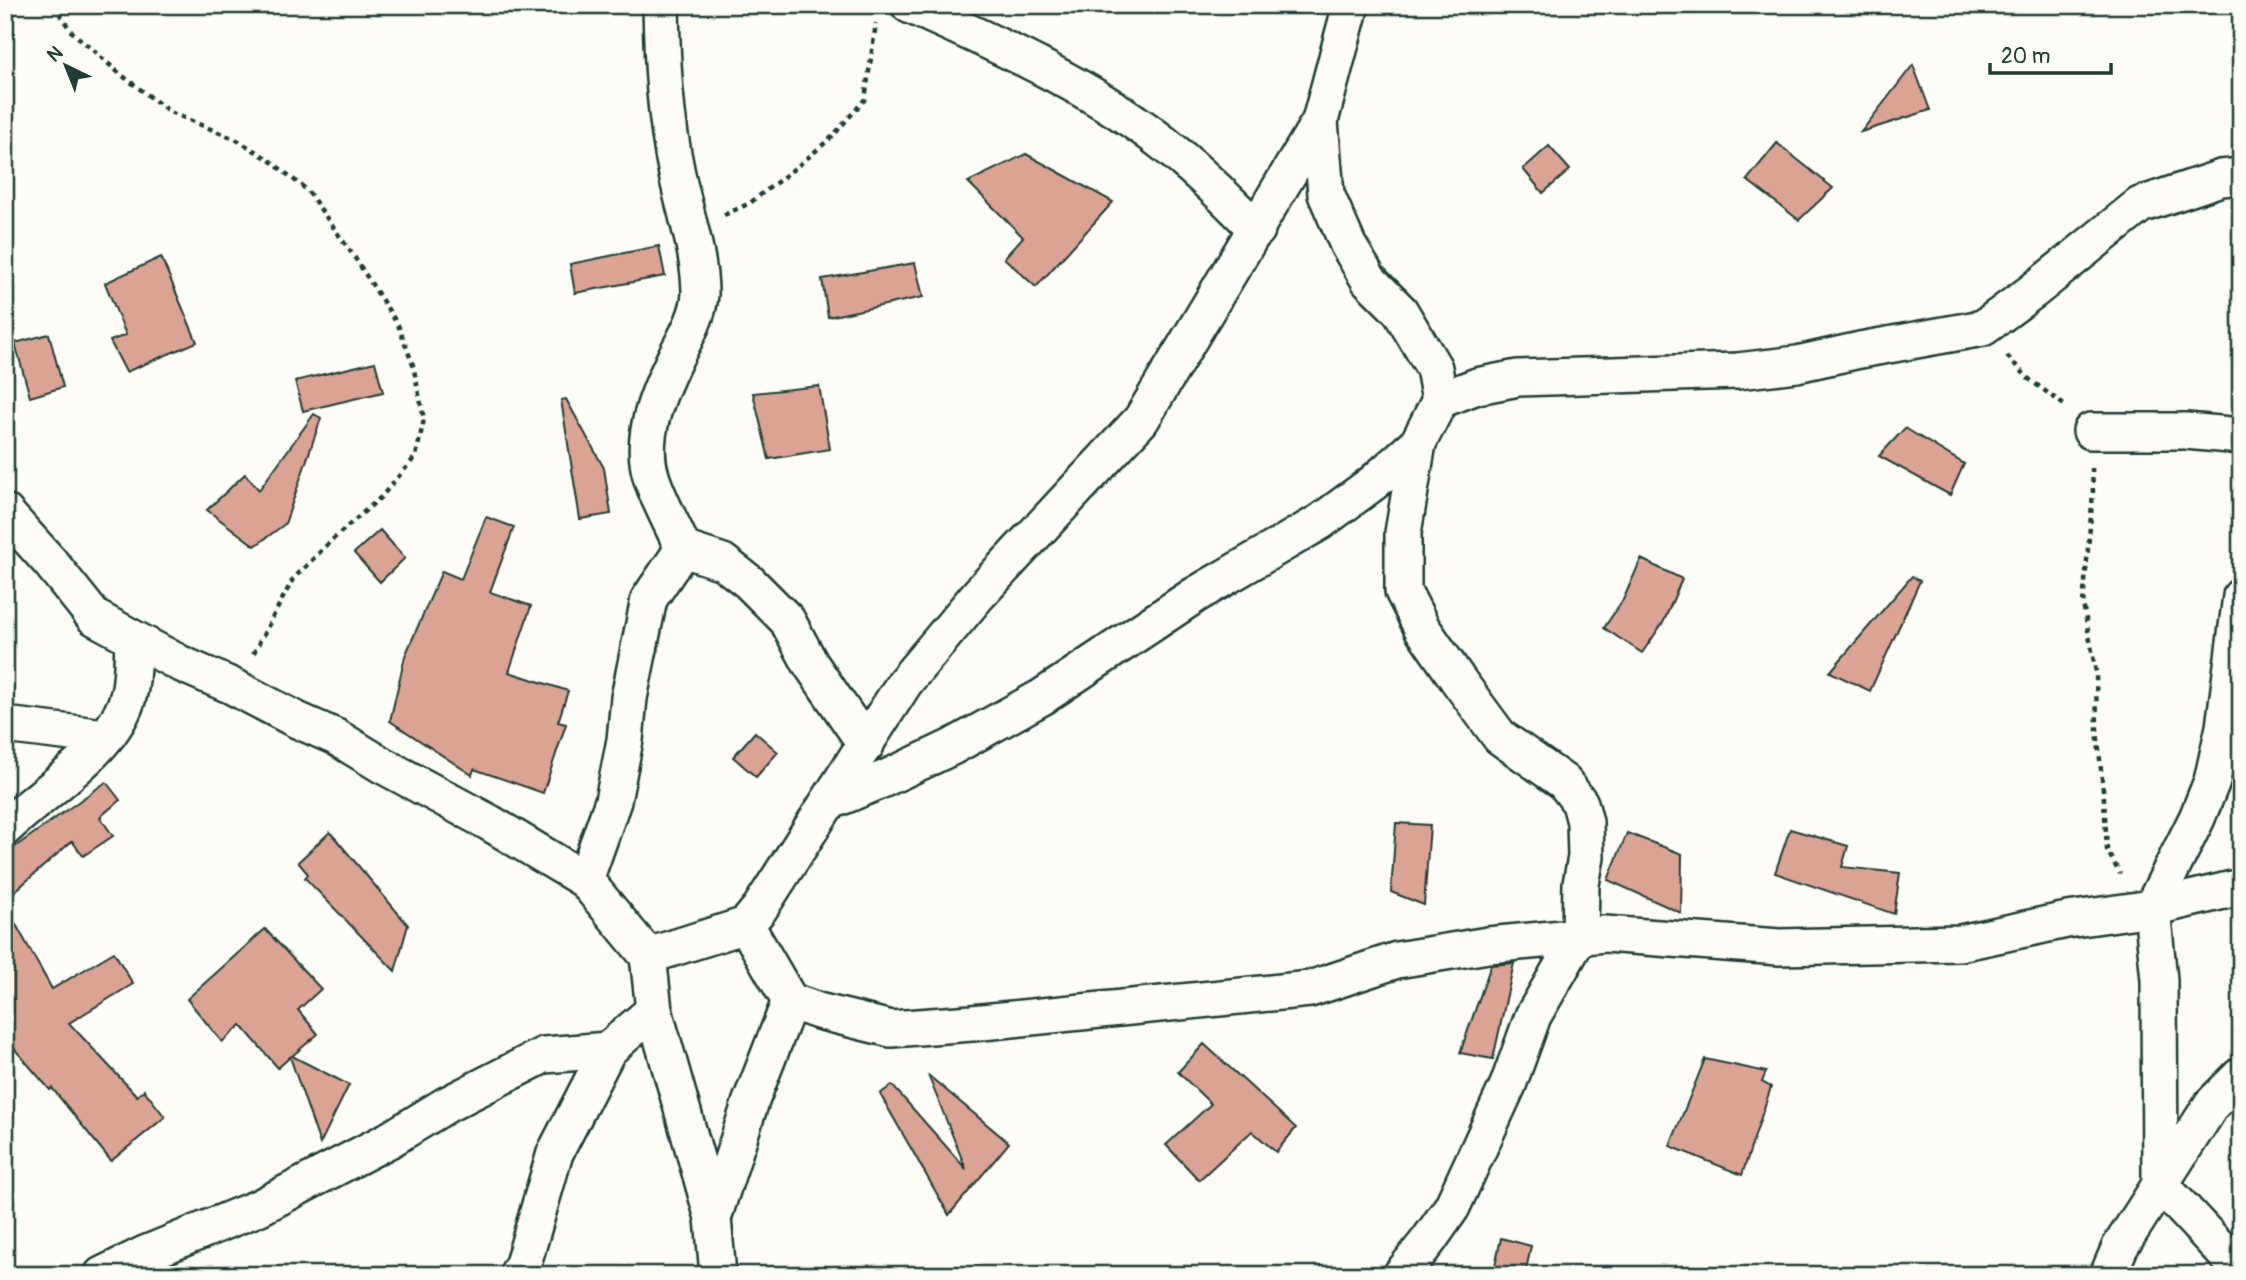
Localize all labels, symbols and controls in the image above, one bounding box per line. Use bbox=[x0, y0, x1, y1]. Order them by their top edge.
north arrow bbox=[32, 32, 102, 102]
scale bar bbox=[1990, 32, 2111, 76]
text: N bbox=[42, 41, 68, 67]
text: 20 m bbox=[2001, 43, 2050, 70]

